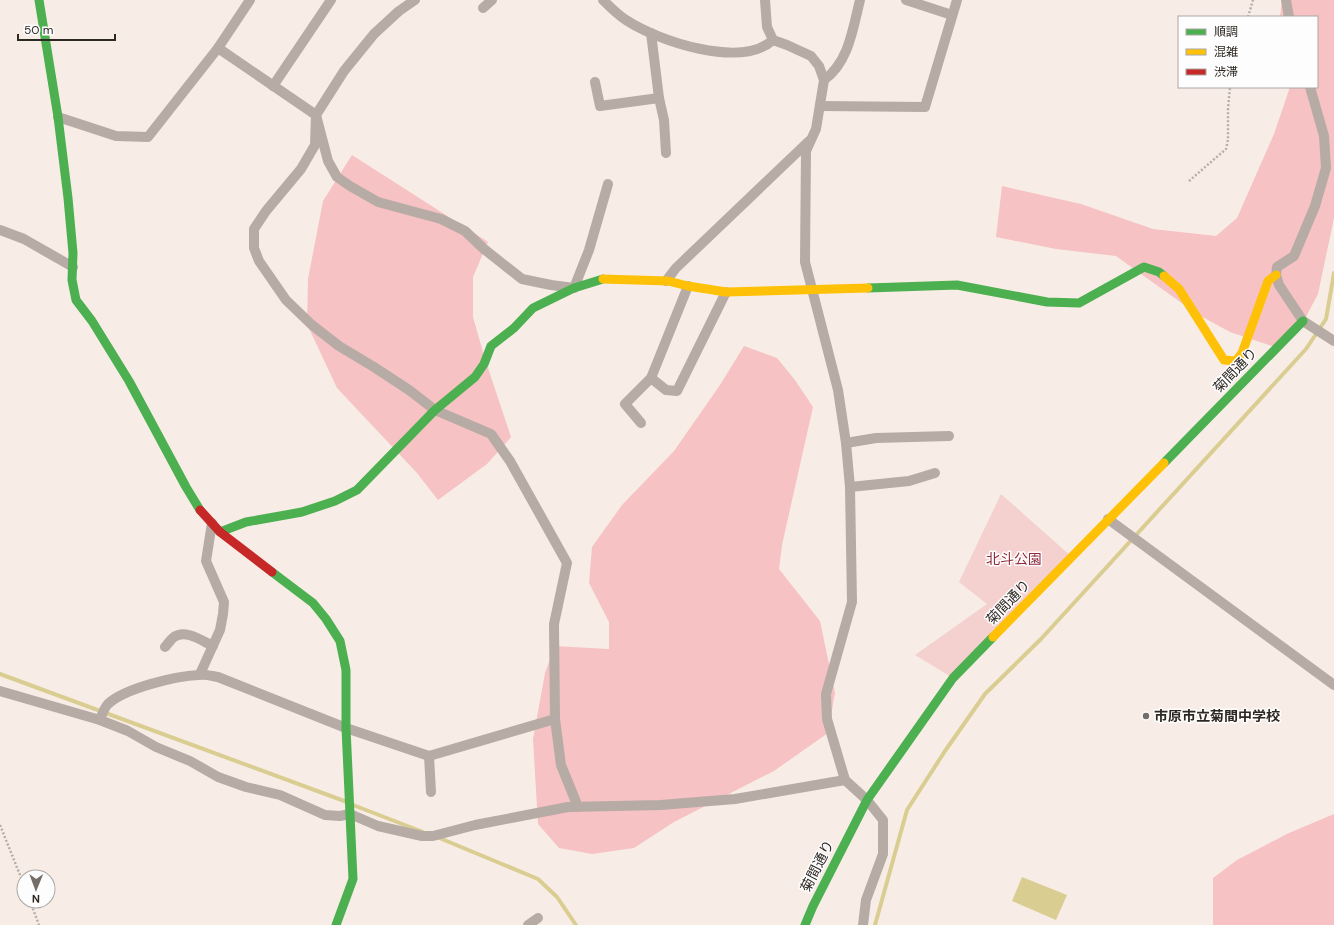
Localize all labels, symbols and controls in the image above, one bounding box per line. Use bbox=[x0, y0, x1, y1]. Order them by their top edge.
scale bar bbox=[18, 16, 115, 42]
legend bbox=[1178, 16, 1318, 88]
text: 50 m bbox=[24, 22, 53, 38]
text: 順調 bbox=[1214, 24, 1238, 40]
text: 混雑 bbox=[1214, 44, 1238, 60]
text: 渋滞 bbox=[1214, 64, 1238, 80]
street label: 菊間通り bbox=[1209, 344, 1261, 396]
park label: 北斗公園 bbox=[986, 550, 1042, 568]
street label: 菊間通り bbox=[982, 576, 1034, 628]
place label: 市原市立菊間中学校 bbox=[1154, 707, 1280, 725]
marker: 市原市立菊間中学校 bbox=[1141, 711, 1151, 721]
street label: 菊間通り bbox=[796, 837, 838, 895]
north arrow bbox=[16, 869, 56, 909]
text: N bbox=[32, 892, 40, 906]

